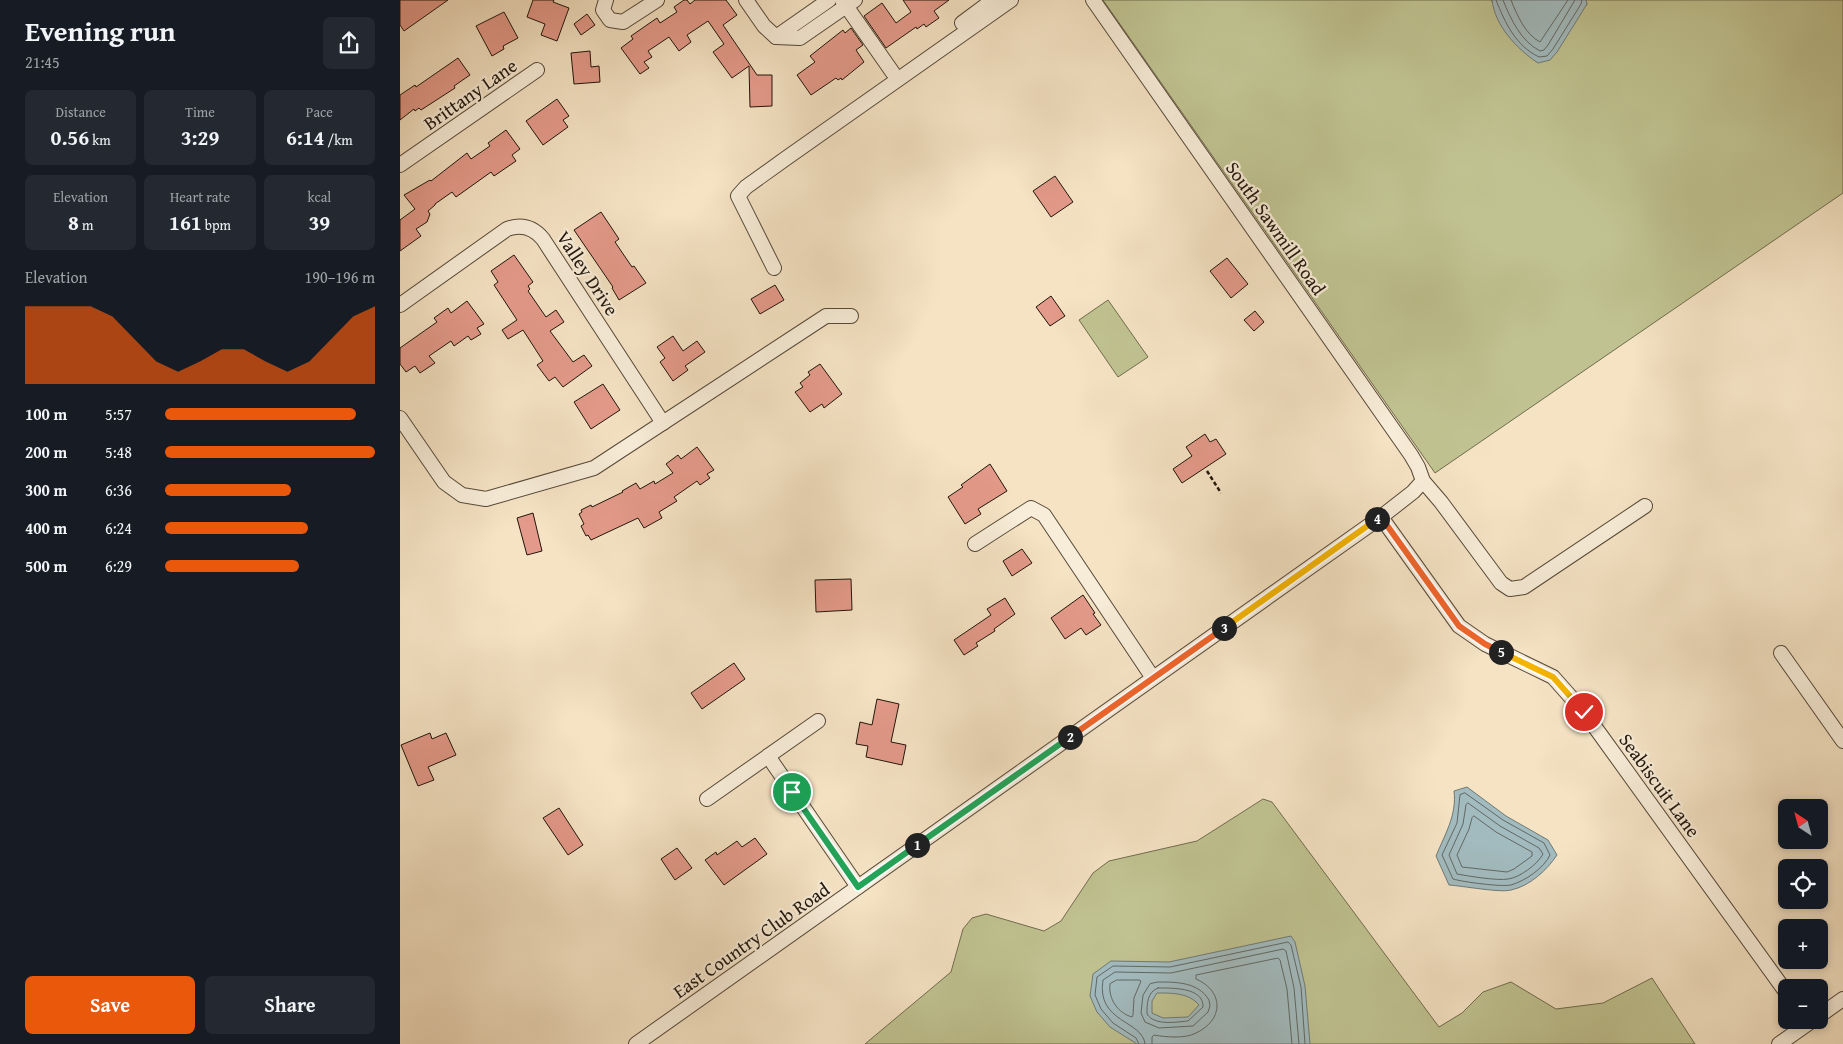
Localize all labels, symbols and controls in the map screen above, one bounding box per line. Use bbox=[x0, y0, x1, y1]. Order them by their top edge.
text: Evening run bbox=[25, 10, 176, 51]
button: share bbox=[323, 17, 375, 69]
text: 21:45 bbox=[25, 50, 60, 74]
street label: Brittany Lane bbox=[418, 51, 523, 137]
text: Distance bbox=[56, 102, 106, 122]
text: Time bbox=[185, 102, 215, 122]
text: Pace bbox=[306, 102, 333, 122]
text: 0.56 bbox=[51, 122, 89, 153]
text: 3:29 bbox=[181, 122, 219, 153]
text: 6:14 bbox=[286, 122, 325, 153]
text: km bbox=[89, 130, 111, 150]
text: /km bbox=[325, 130, 353, 150]
street label: South Sawmill Road bbox=[1219, 155, 1333, 301]
text: Elevation bbox=[53, 187, 108, 207]
text: Heart rate bbox=[170, 187, 230, 207]
text: kcal bbox=[307, 187, 331, 207]
text: 8 bbox=[68, 207, 79, 238]
text: 161 bbox=[169, 207, 202, 238]
text: 39 bbox=[308, 207, 330, 238]
text: m bbox=[79, 215, 93, 235]
text: bpm bbox=[202, 215, 231, 235]
street label: Valley Drive bbox=[550, 225, 626, 321]
text: Elevation bbox=[25, 265, 88, 289]
text: 190–196 m bbox=[305, 265, 375, 289]
text: 100 m bbox=[25, 402, 67, 426]
text: 5:57 bbox=[105, 402, 132, 426]
text: 200 m bbox=[25, 440, 67, 464]
text: 5:48 bbox=[105, 440, 132, 464]
text: 300 m bbox=[25, 478, 67, 502]
text: 6:36 bbox=[105, 478, 132, 502]
pin: 4 bbox=[1364, 506, 1390, 532]
text: 4 bbox=[1374, 509, 1381, 529]
text: 400 m bbox=[25, 516, 67, 540]
text: 6:24 bbox=[105, 516, 132, 540]
text: 500 m bbox=[25, 554, 67, 578]
text: 6:29 bbox=[105, 554, 132, 578]
pin: 3 bbox=[1212, 616, 1236, 640]
text: 3 bbox=[1221, 618, 1228, 638]
pin: 5 bbox=[1488, 640, 1514, 664]
text: 5 bbox=[1498, 642, 1505, 662]
pin bbox=[1563, 691, 1605, 733]
icon: check bbox=[1570, 698, 1598, 726]
pin: 2 bbox=[1058, 724, 1082, 750]
text: 2 bbox=[1067, 727, 1074, 747]
street label: Seabiscuit Lane bbox=[1613, 727, 1707, 843]
pin bbox=[771, 771, 813, 813]
icon: arrive bbox=[778, 778, 806, 806]
north arrow bbox=[1778, 799, 1828, 849]
map controls bbox=[1778, 799, 1828, 1029]
pin: 1 bbox=[904, 832, 930, 858]
text: 1 bbox=[914, 835, 921, 855]
button: locate bbox=[1778, 859, 1828, 909]
street label: East Country Club Road bbox=[667, 875, 836, 1005]
button: + bbox=[1778, 919, 1828, 969]
button: Save bbox=[25, 976, 195, 1034]
button: Share bbox=[205, 976, 375, 1034]
button: − bbox=[1778, 979, 1828, 1029]

